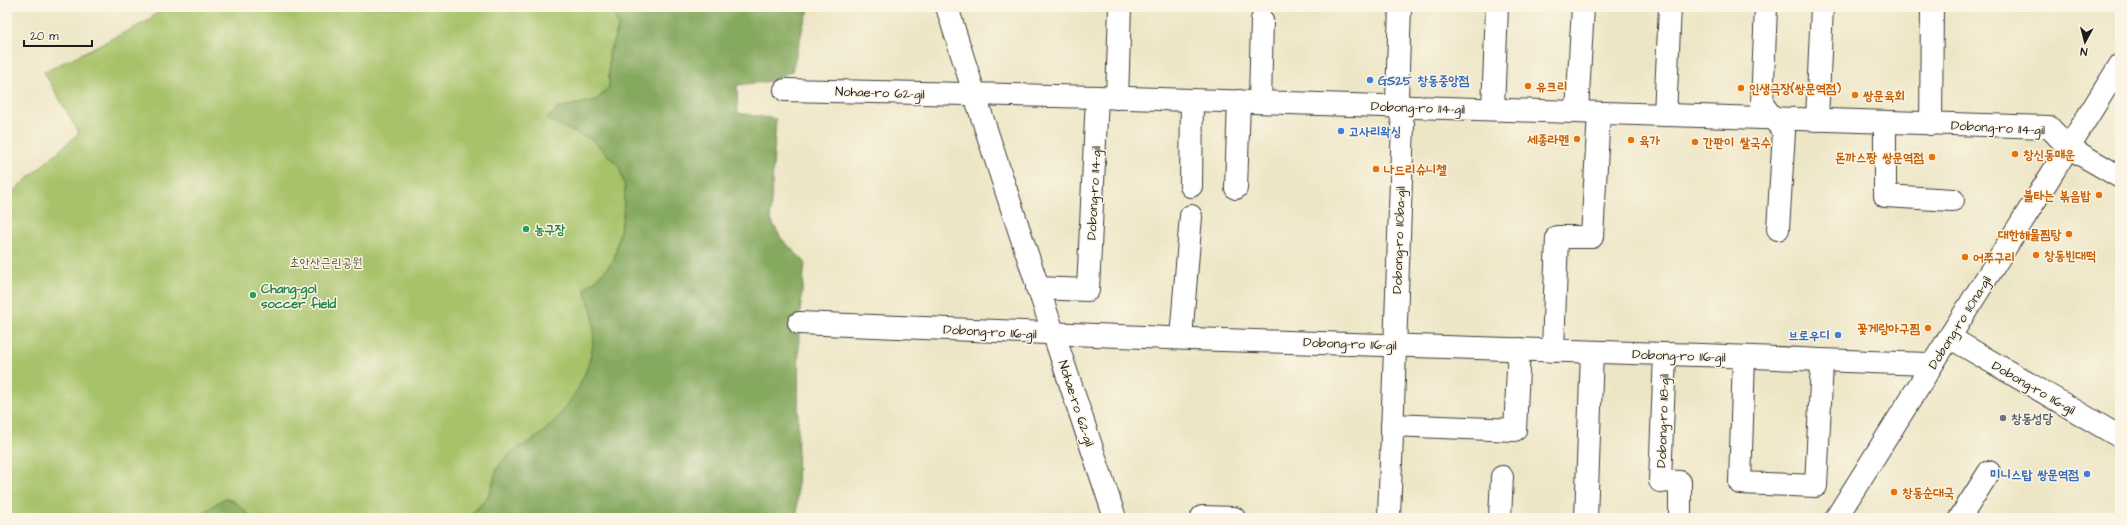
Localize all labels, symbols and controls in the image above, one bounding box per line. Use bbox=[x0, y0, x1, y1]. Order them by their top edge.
scale bar bbox=[24, 22, 92, 48]
north arrow bbox=[2065, 22, 2105, 62]
text: 20 m bbox=[30, 28, 59, 45]
text: N bbox=[2079, 44, 2088, 59]
place label: GS25 창동중앙점 bbox=[1378, 72, 1470, 90]
marker: GS25 창동중앙점 bbox=[1365, 75, 1375, 85]
place label: 유크리 bbox=[1536, 78, 1567, 96]
place label: 인생극장(쌍문역점) bbox=[1749, 80, 1842, 98]
marker: 유크리 bbox=[1523, 81, 1533, 91]
street label: Nohae-ro 62-gil bbox=[835, 82, 925, 105]
marker: 인생극장(쌍문역점) bbox=[1736, 83, 1746, 93]
place label: 쌍문육회 bbox=[1862, 87, 1905, 105]
marker: 쌍문육회 bbox=[1850, 90, 1860, 100]
street label: Dobong-ro 114-gil bbox=[1371, 97, 1465, 120]
street label: Dobong-ro 114-gil bbox=[1950, 117, 2045, 140]
place label: 고사리왁싱 bbox=[1349, 123, 1401, 141]
marker: 고사리왁싱 bbox=[1336, 126, 1346, 136]
place label: 세종라멘 bbox=[1526, 131, 1570, 149]
place label: 육가 bbox=[1639, 132, 1660, 150]
marker: 세종라멘 bbox=[1572, 134, 1582, 144]
place label: 간판이 쌀국수 bbox=[1703, 134, 1772, 152]
marker: 육가 bbox=[1626, 135, 1636, 145]
marker: 간판이 쌀국수 bbox=[1690, 137, 1700, 147]
street label: Dobong-ro 114-gil bbox=[1083, 146, 1106, 241]
place label: 창신동매운 bbox=[2023, 146, 2075, 164]
place label: 돈까스짱 쌍문역점 bbox=[1835, 149, 1925, 167]
marker: 창신동매운 bbox=[2010, 149, 2020, 159]
marker: 돈까스짱 쌍문역점 bbox=[1927, 152, 1937, 162]
place label: 나드리슈니첼 bbox=[1383, 161, 1447, 179]
marker: 나드리슈니첼 bbox=[1371, 164, 1381, 174]
street label: Dobong-ro 110ba-gil bbox=[1388, 186, 1411, 294]
place label: 불타는 볶음밥 bbox=[2023, 187, 2092, 205]
marker: 불타는 볶음밥 bbox=[2094, 190, 2104, 200]
place label: 농구장 bbox=[534, 221, 566, 239]
marker: 농구장 bbox=[521, 224, 531, 234]
place label: 대한해물찜탕 bbox=[1997, 226, 2063, 244]
marker: 대한해물찜탕 bbox=[2064, 229, 2074, 239]
place label: 창동빈대떡 bbox=[2044, 247, 2096, 265]
place label: 어쭈구리 bbox=[1973, 249, 2015, 267]
marker: 창동빈대떡 bbox=[2031, 250, 2041, 260]
marker: 어쭈구리 bbox=[1960, 252, 1970, 262]
park label: 초안산근린공원 bbox=[289, 254, 363, 272]
street label: Dobong-ro 110na-gil bbox=[1924, 273, 1997, 373]
place label: Chang-gol soccer field bbox=[261, 280, 336, 313]
marker: Chang-gol soccer field bbox=[248, 290, 258, 300]
place label: 꽃게랑아구찜 bbox=[1857, 320, 1921, 338]
street label: Dobong-ro 116-gil bbox=[943, 321, 1037, 344]
marker: 꽃게랑아구찜 bbox=[1923, 323, 1933, 333]
place label: 브로우디 bbox=[1788, 327, 1830, 345]
marker: 브로우디 bbox=[1833, 330, 1843, 340]
street label: Dobong-ro 116-gil bbox=[1303, 333, 1397, 356]
street label: Dobong-ro 116-gil bbox=[1632, 345, 1726, 368]
street label: Dobong-ro 116-gil bbox=[1988, 357, 2078, 420]
street label: Nohae-ro 62-gil bbox=[1053, 358, 1098, 449]
street label: Dobong-ro 118-gil bbox=[1652, 374, 1675, 468]
place label: 창동성당 bbox=[2011, 410, 2053, 428]
marker: 창동성당 bbox=[1998, 413, 2008, 423]
place label: 미니스탑 쌍문역점 bbox=[1990, 466, 2080, 484]
marker: 미니스탑 쌍문역점 bbox=[2082, 469, 2092, 479]
place label: 창동순대국 bbox=[1902, 484, 1955, 502]
marker: 창동순대국 bbox=[1889, 487, 1899, 497]

